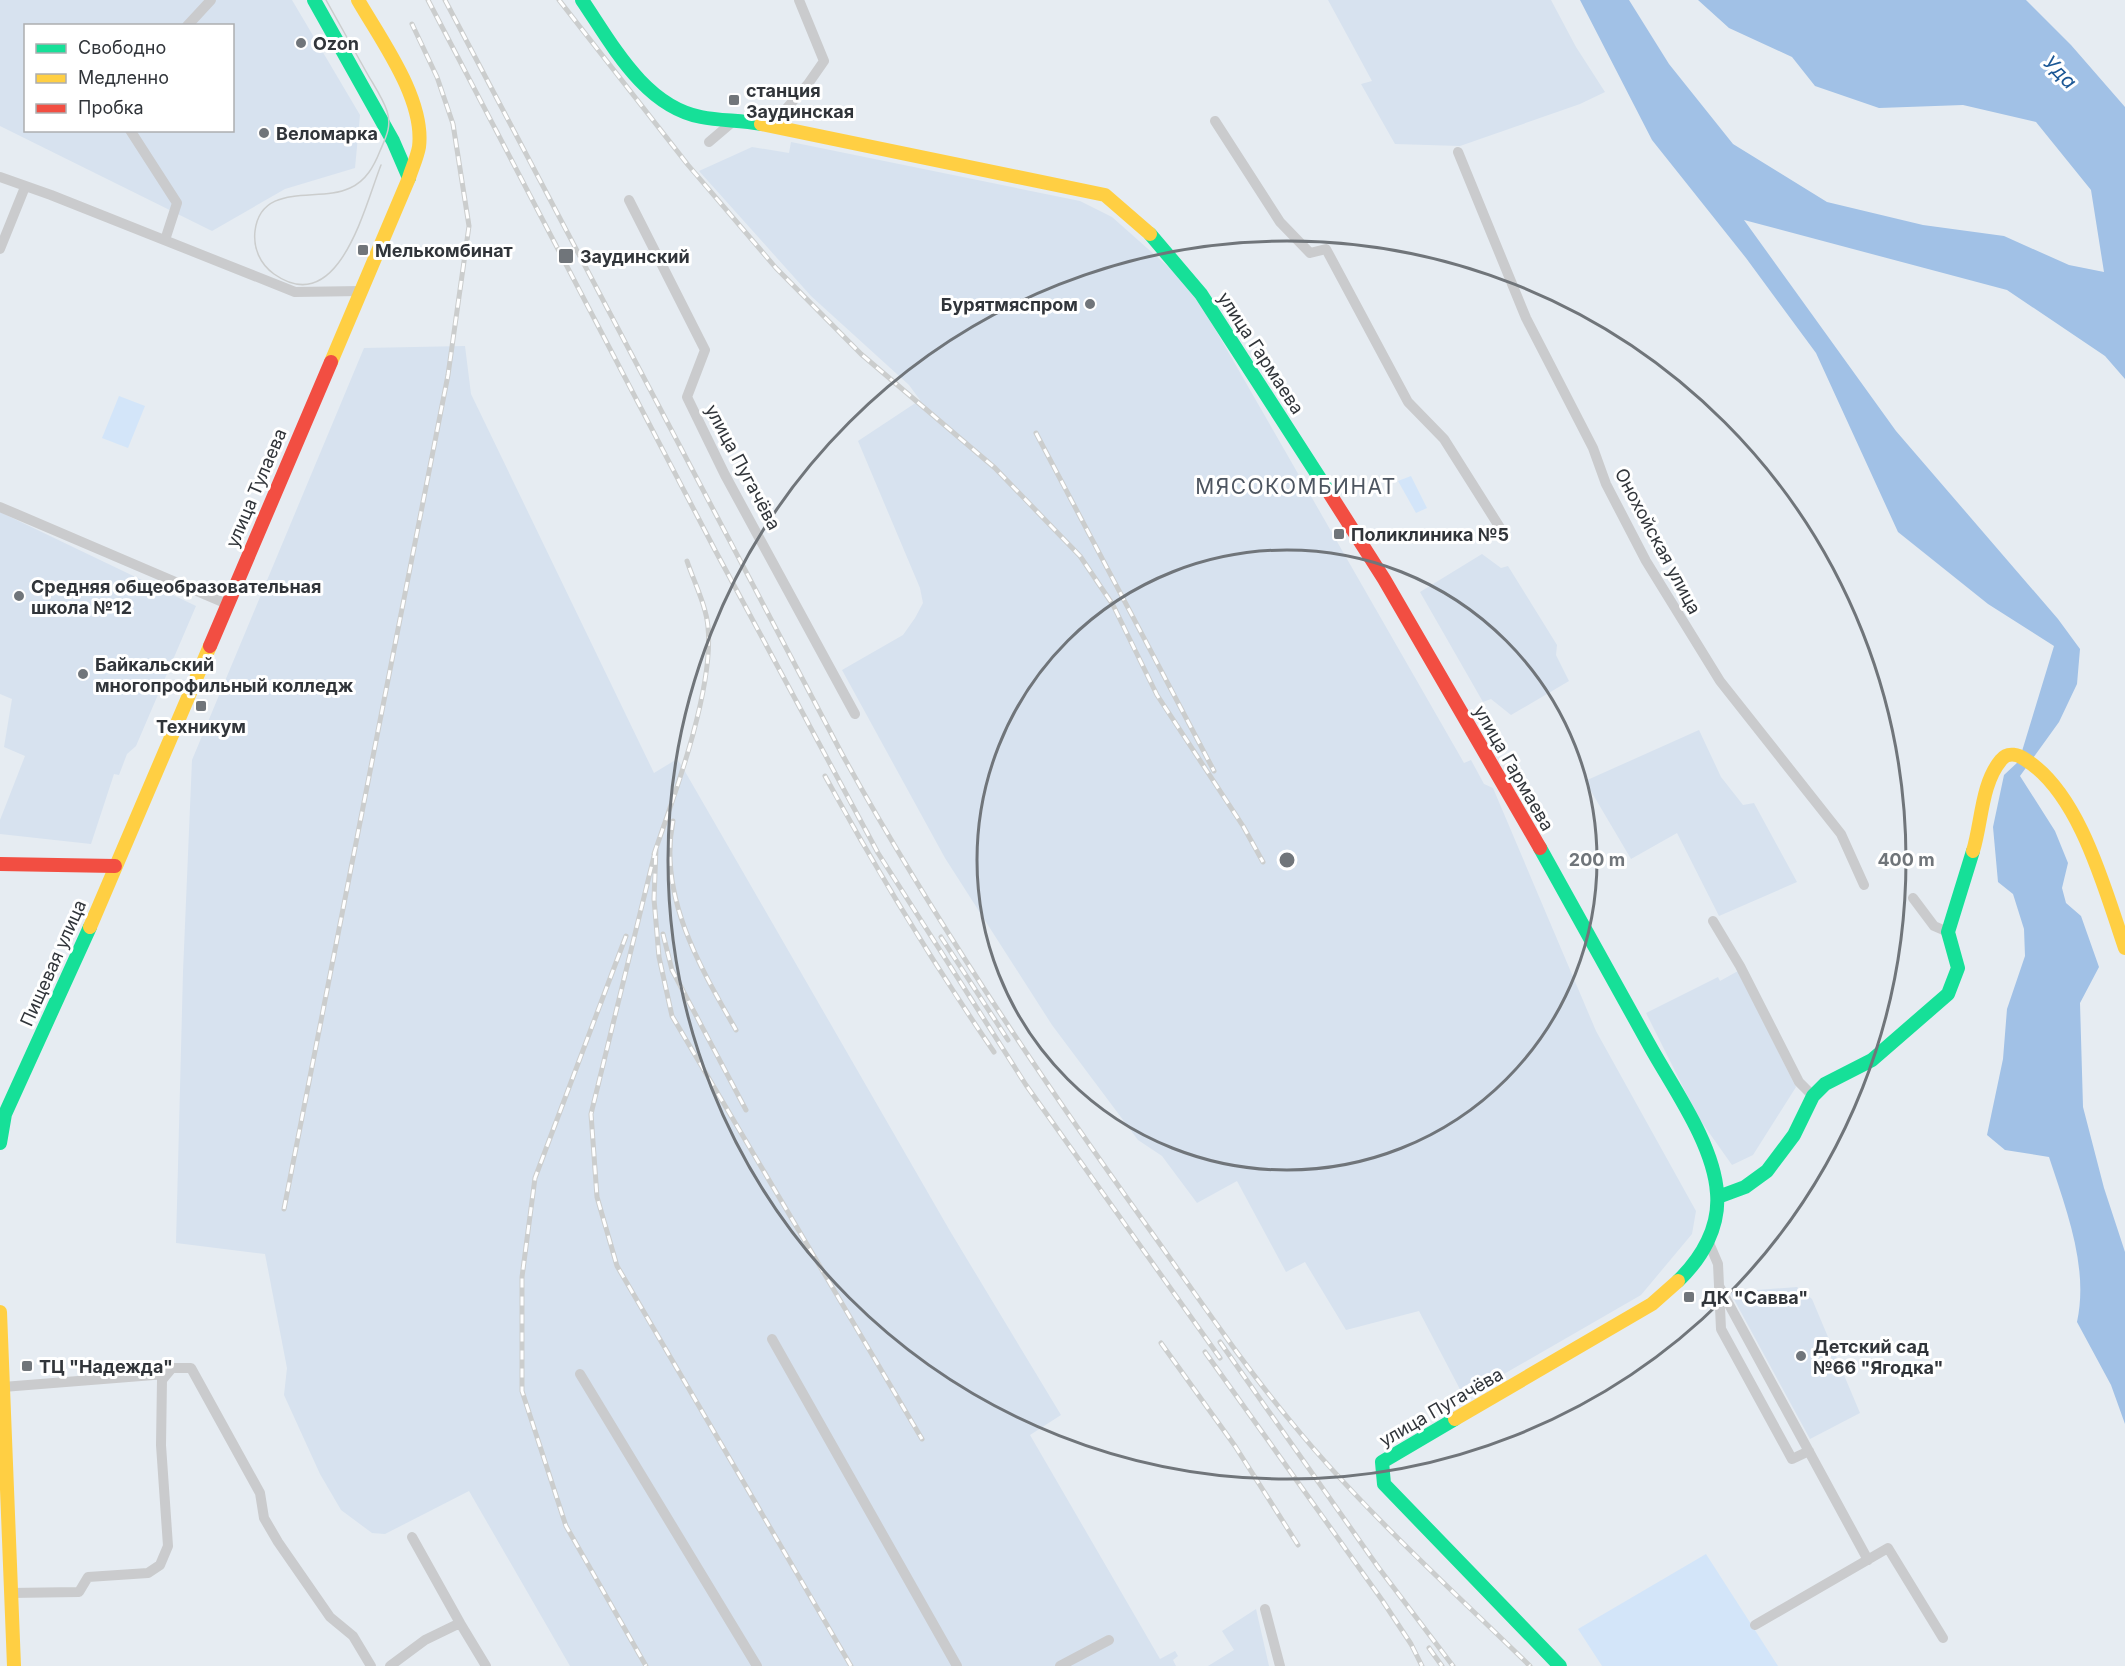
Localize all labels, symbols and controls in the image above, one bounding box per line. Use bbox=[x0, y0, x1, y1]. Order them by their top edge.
legend bbox=[24, 24, 234, 132]
place label: Ozon bbox=[313, 33, 359, 54]
marker: Ozon bbox=[294, 36, 308, 50]
text: Свободно bbox=[78, 37, 166, 58]
water label: Уда bbox=[2038, 50, 2082, 94]
text: Медленно bbox=[78, 67, 169, 88]
place label: станция Заудинская bbox=[746, 80, 854, 122]
marker: станция Заудинская bbox=[727, 93, 741, 107]
text: Пробка bbox=[78, 97, 144, 118]
place label: Веломарка bbox=[276, 123, 378, 144]
marker: Веломарка bbox=[257, 126, 271, 140]
place label: Мелькомбинат bbox=[375, 240, 513, 261]
marker: Мелькомбинат bbox=[356, 243, 370, 257]
place label: Заудинский bbox=[580, 246, 690, 267]
marker: Заудинский bbox=[557, 247, 575, 265]
street label: улица Гармаева bbox=[1214, 288, 1308, 418]
place label: Бурятмяспром bbox=[941, 294, 1078, 315]
marker: Бурятмяспром bbox=[1083, 297, 1097, 311]
street label: улица Пугачёва bbox=[701, 401, 785, 533]
street label: улица Тулаева bbox=[221, 425, 291, 551]
street label: Онохойская улица bbox=[1611, 465, 1705, 617]
district label: МЯСОКОМБИНАТ bbox=[1195, 474, 1397, 499]
place label: Поликлиника №5 bbox=[1351, 524, 1509, 545]
marker: Поликлиника №5 bbox=[1332, 527, 1346, 541]
place label: Средняя общеобразовательная школа №12 bbox=[31, 576, 321, 618]
marker: Средняя общеобразовательная школа №12 bbox=[12, 589, 26, 603]
place label: Байкальский многопрофильный колледж bbox=[95, 654, 354, 696]
marker: Байкальский многопрофильный колледж bbox=[76, 667, 90, 681]
marker: Техникум bbox=[194, 699, 208, 713]
street label: улица Гармаева bbox=[1470, 702, 1558, 834]
place label: Техникум bbox=[156, 716, 246, 737]
text: 200 m bbox=[1569, 849, 1625, 870]
text: 400 m bbox=[1877, 849, 1935, 870]
centre of rings bbox=[1277, 850, 1297, 870]
street label: Пищевая улица bbox=[16, 897, 90, 1029]
place label: ДК "Савва" bbox=[1701, 1287, 1808, 1308]
marker: ДК "Савва" bbox=[1682, 1290, 1696, 1304]
place label: Детский сад №66 "Ягодка" bbox=[1813, 1336, 1944, 1378]
marker: Детский сад №66 "Ягодка" bbox=[1794, 1349, 1808, 1363]
place label: ТЦ "Надежда" bbox=[39, 1356, 173, 1377]
marker: ТЦ "Надежда" bbox=[20, 1359, 34, 1373]
street label: улица Пугачёва bbox=[1376, 1363, 1506, 1451]

